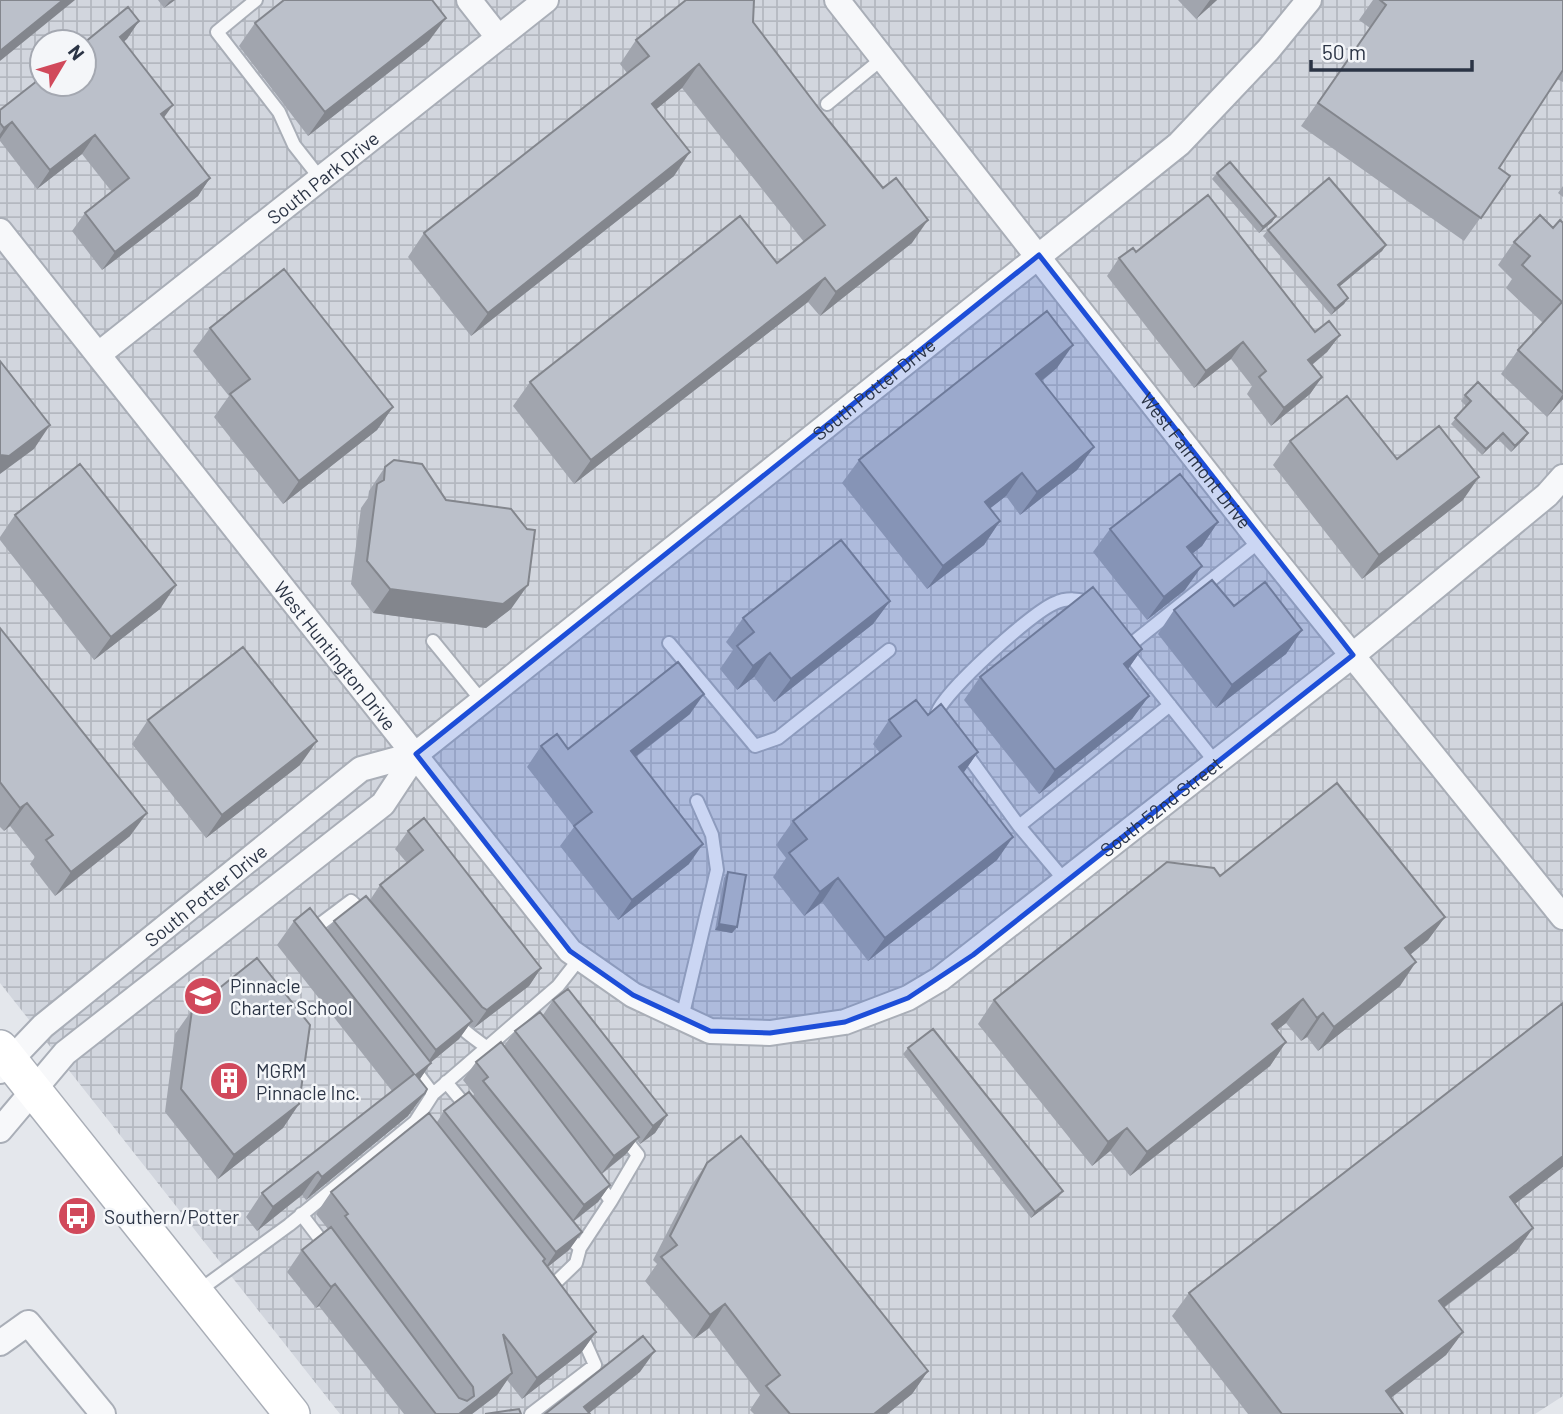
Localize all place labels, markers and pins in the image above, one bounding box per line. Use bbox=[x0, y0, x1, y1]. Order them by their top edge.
place label: Pinnacle Charter School bbox=[230, 974, 352, 1019]
school or university icon: Pinnacle Charter School bbox=[182, 975, 224, 1017]
place label: MGRM Pinnacle Inc. bbox=[256, 1059, 360, 1104]
building icon: MGRM Pinnacle Inc. bbox=[208, 1060, 250, 1102]
bus stop icon: Southern/Potter bbox=[56, 1195, 98, 1237]
place label: Southern/Potter bbox=[104, 1205, 239, 1228]

